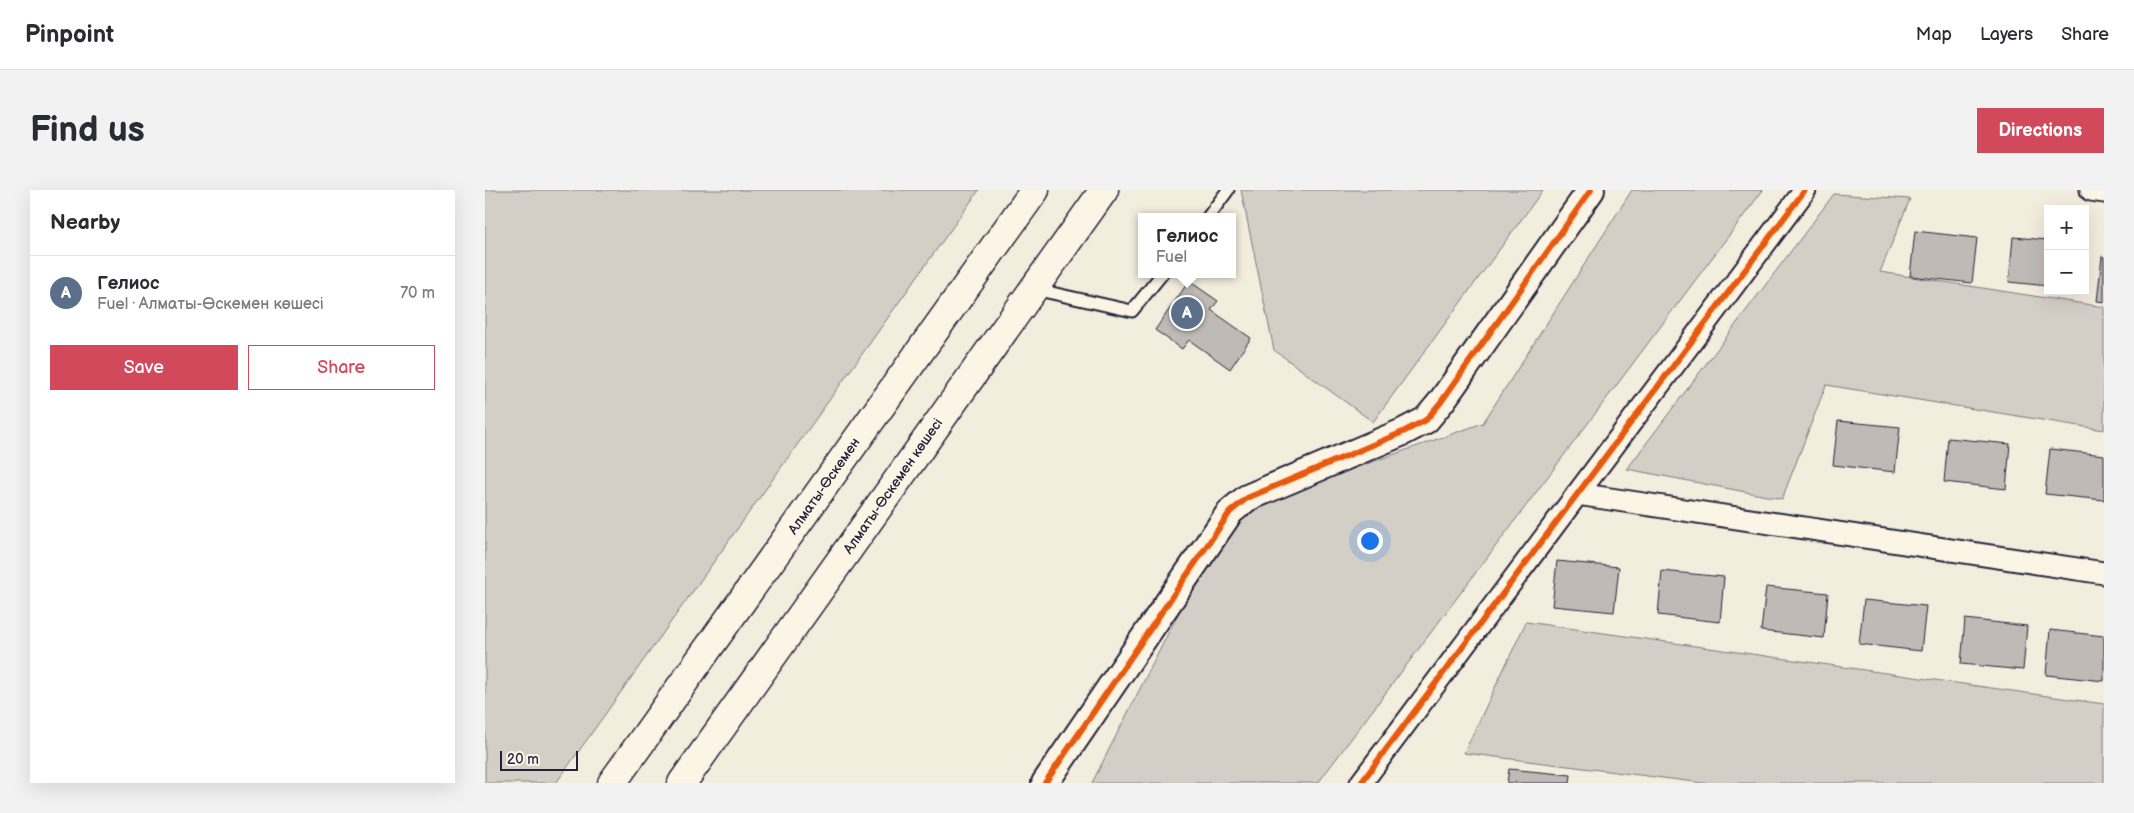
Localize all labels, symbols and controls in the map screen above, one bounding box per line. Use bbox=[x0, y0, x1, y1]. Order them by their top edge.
text: Pinpoint bbox=[25, 20, 114, 49]
text: Map bbox=[1916, 24, 1952, 45]
text: Layers bbox=[1980, 24, 2033, 45]
text: Share bbox=[2061, 24, 2109, 45]
button: Directions bbox=[1977, 108, 2104, 153]
text: Find us bbox=[30, 109, 145, 152]
map controls bbox=[2044, 205, 2089, 295]
button: + bbox=[2044, 205, 2089, 250]
text: Nearby bbox=[50, 210, 120, 235]
popup bbox=[1138, 213, 1236, 278]
text: Гелиос bbox=[1156, 225, 1218, 248]
text: Fuel bbox=[1156, 248, 1187, 267]
button: − bbox=[2044, 250, 2089, 295]
text: Гелиос bbox=[97, 272, 160, 295]
text: A bbox=[61, 284, 71, 303]
text: 70 m bbox=[400, 284, 435, 303]
pin: A bbox=[1171, 294, 1203, 332]
text: Fuel · Алматы-Өскемен көшесі bbox=[97, 295, 324, 314]
button: Save bbox=[50, 345, 238, 390]
button: Share bbox=[248, 345, 435, 390]
street label: Алматы-Өскемен көшесі bbox=[839, 415, 946, 558]
street label: Алматы-Өскемен bbox=[784, 434, 864, 538]
your location bbox=[1357, 528, 1383, 554]
scale bar bbox=[500, 748, 577, 771]
text: 20 m bbox=[507, 751, 539, 768]

